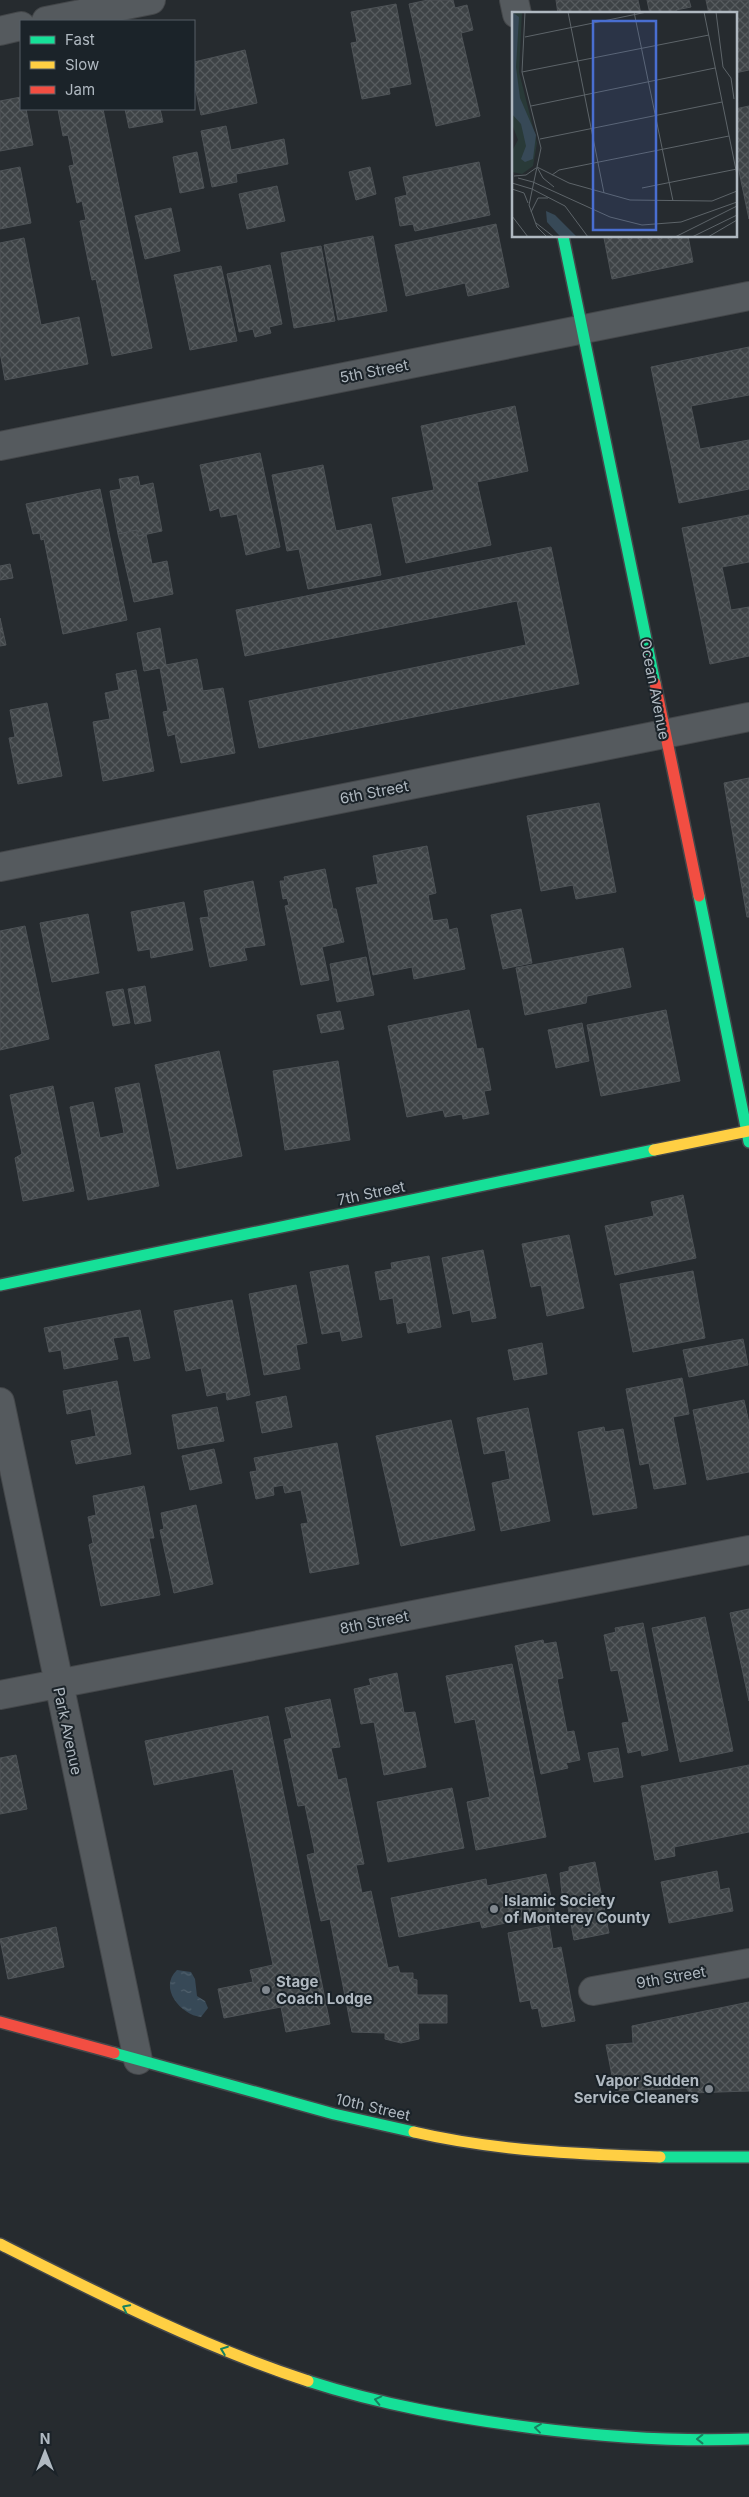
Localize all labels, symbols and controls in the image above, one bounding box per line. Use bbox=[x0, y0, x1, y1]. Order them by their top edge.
inset map bbox=[512, 12, 736, 238]
legend bbox=[20, 20, 195, 110]
text: Fast bbox=[65, 30, 95, 49]
text: Slow bbox=[65, 55, 99, 74]
text: Jam bbox=[65, 80, 95, 99]
street label: 5th Street bbox=[338, 355, 410, 387]
street label: Ocean Avenue bbox=[636, 637, 674, 741]
street label: 6th Street bbox=[338, 776, 410, 808]
street label: 7th Street bbox=[335, 1177, 407, 1209]
street label: 8th Street bbox=[338, 1606, 410, 1638]
street label: Park Avenue bbox=[49, 1685, 87, 1777]
place label: Islamic Society of Monterey County bbox=[504, 1891, 650, 1927]
marker: Islamic Society of Monterey County bbox=[488, 1903, 500, 1915]
street label: 9th Street bbox=[635, 1962, 707, 1992]
place label: Stage Coach Lodge bbox=[276, 1972, 372, 2008]
marker: Stage Coach Lodge bbox=[260, 1984, 272, 1996]
place label: Vapor Sudden Service Cleaners bbox=[574, 2071, 699, 2107]
marker: Vapor Sudden Service Cleaners bbox=[703, 2083, 715, 2095]
street label: 10th Street bbox=[334, 2089, 412, 2125]
one-way arrow bbox=[123, 2304, 132, 2314]
one-way arrow bbox=[220, 2346, 229, 2356]
one-way arrow bbox=[374, 2395, 383, 2406]
one-way arrow bbox=[534, 2423, 542, 2434]
north arrow bbox=[20, 2427, 70, 2477]
text: N bbox=[40, 2430, 50, 2447]
one-way arrow bbox=[696, 2434, 704, 2444]

